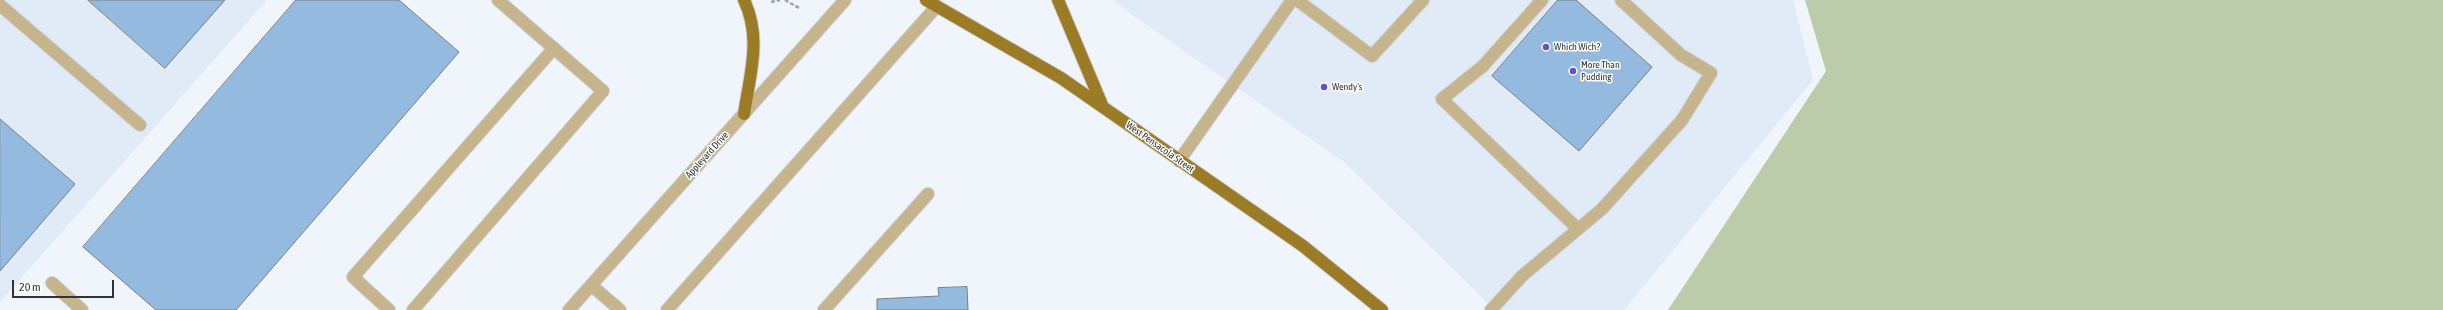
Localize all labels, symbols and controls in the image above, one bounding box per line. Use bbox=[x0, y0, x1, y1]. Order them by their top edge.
place label: Which Wich? bbox=[1554, 41, 1600, 53]
marker: Which Wich? bbox=[1541, 42, 1551, 52]
place label: More Than Pudding bbox=[1581, 59, 1620, 82]
marker: More Than Pudding bbox=[1568, 66, 1578, 76]
place label: Wendy's bbox=[1332, 81, 1362, 93]
marker: Wendy's bbox=[1319, 82, 1329, 92]
street label: West Pensacola Street bbox=[1124, 119, 1196, 175]
street label: Appleyard Drive bbox=[683, 129, 731, 181]
scale bar bbox=[14, 272, 116, 298]
text: 20 m bbox=[19, 280, 41, 294]

